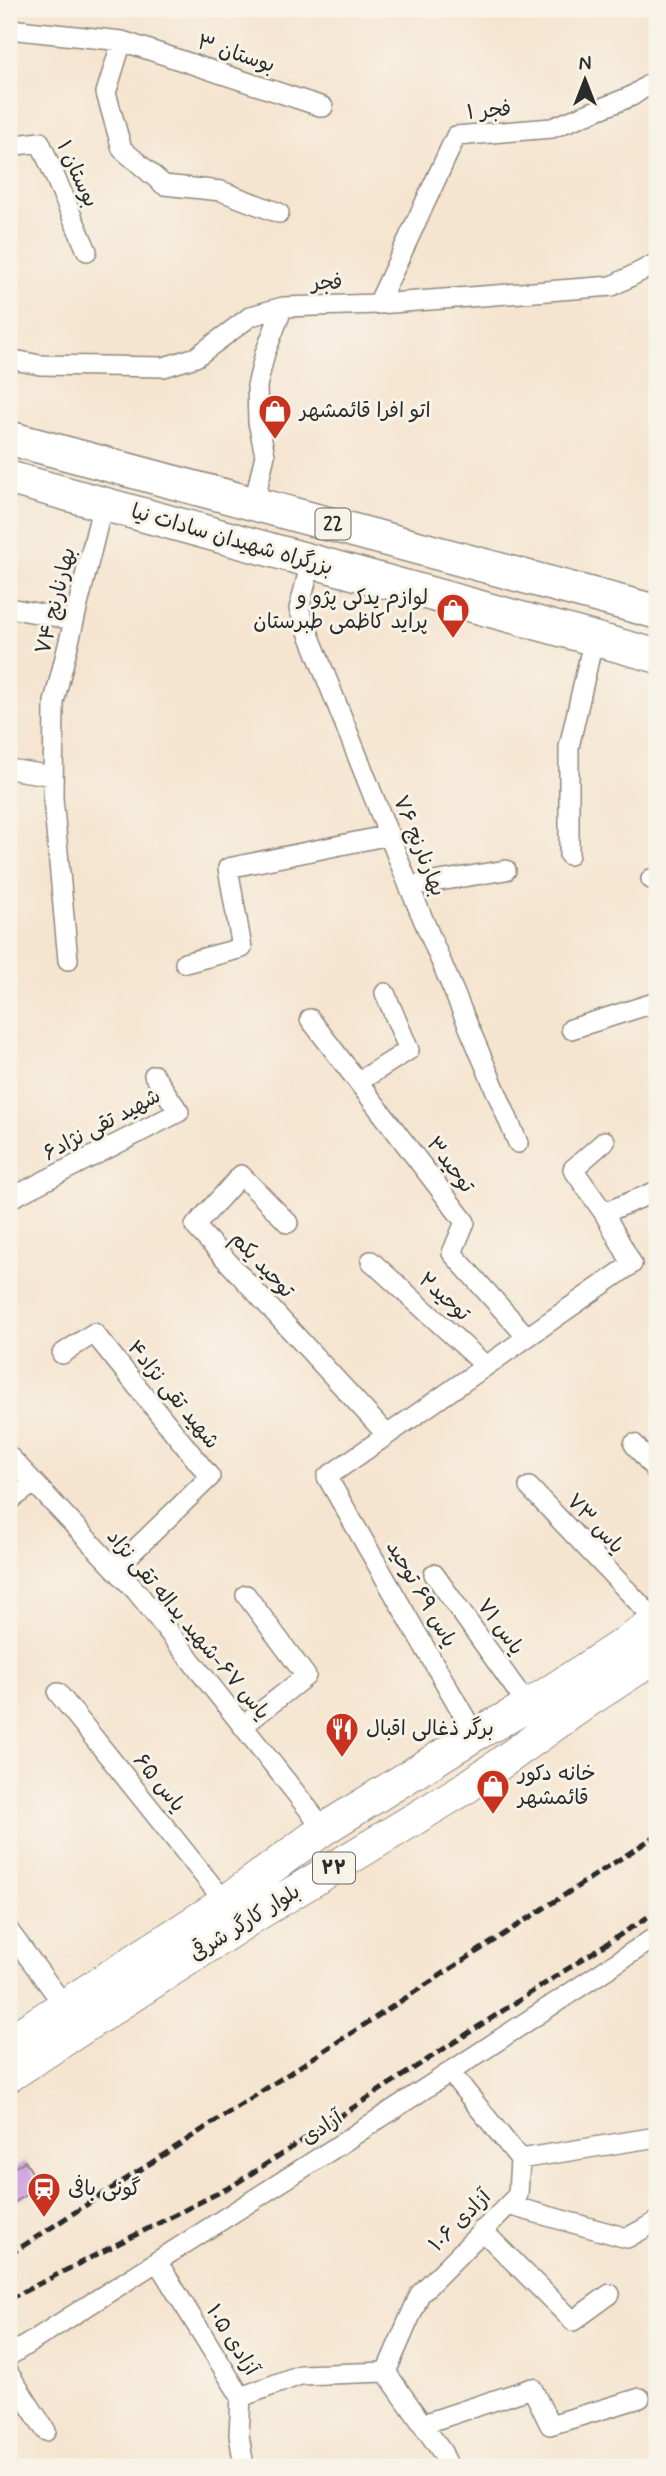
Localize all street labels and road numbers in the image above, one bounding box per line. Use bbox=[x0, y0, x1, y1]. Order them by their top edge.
street label: بوستان ۳ bbox=[194, 28, 278, 80]
street label: فجر ۱ bbox=[466, 95, 512, 127]
street label: بوستان ۱ bbox=[49, 136, 105, 212]
street label: فجر bbox=[309, 268, 343, 298]
street label: بزرگراه شهیدان سادات نیا bbox=[128, 498, 336, 582]
road number: 22 bbox=[316, 509, 350, 540]
street label: بهارنارنج ۷۴ bbox=[29, 544, 83, 658]
street label: بهارنارنج ۷۶ bbox=[386, 791, 452, 901]
street label: شهید تقی نژاد۶ bbox=[38, 1082, 166, 1168]
street label: توحید۳ bbox=[420, 1131, 481, 1200]
street label: توحید یکم bbox=[223, 1226, 301, 1306]
street label: توحید۲ bbox=[412, 1266, 477, 1328]
street label: شهید تقی نژاد۴ bbox=[120, 1335, 226, 1455]
street label: یاس ۷۳ bbox=[560, 1488, 630, 1560]
street label: یاس ۶۷-شهید یداله تقی نژاد bbox=[100, 1524, 276, 1726]
street label: یاس ۶۹ توحید bbox=[379, 1535, 463, 1653]
street label: یاس ۷۱ bbox=[470, 1593, 530, 1661]
street label: یاس ۶۵ bbox=[127, 1748, 191, 1818]
road number: ۲۲ bbox=[313, 1852, 355, 1884]
street label: بلوار کارگر شرقی bbox=[184, 1878, 306, 1968]
street label: آزادی bbox=[296, 2104, 349, 2152]
street label: آزادی ۱۰۶ bbox=[423, 2183, 498, 2258]
street label: آزادی ۱۰۵ bbox=[199, 2299, 265, 2382]

